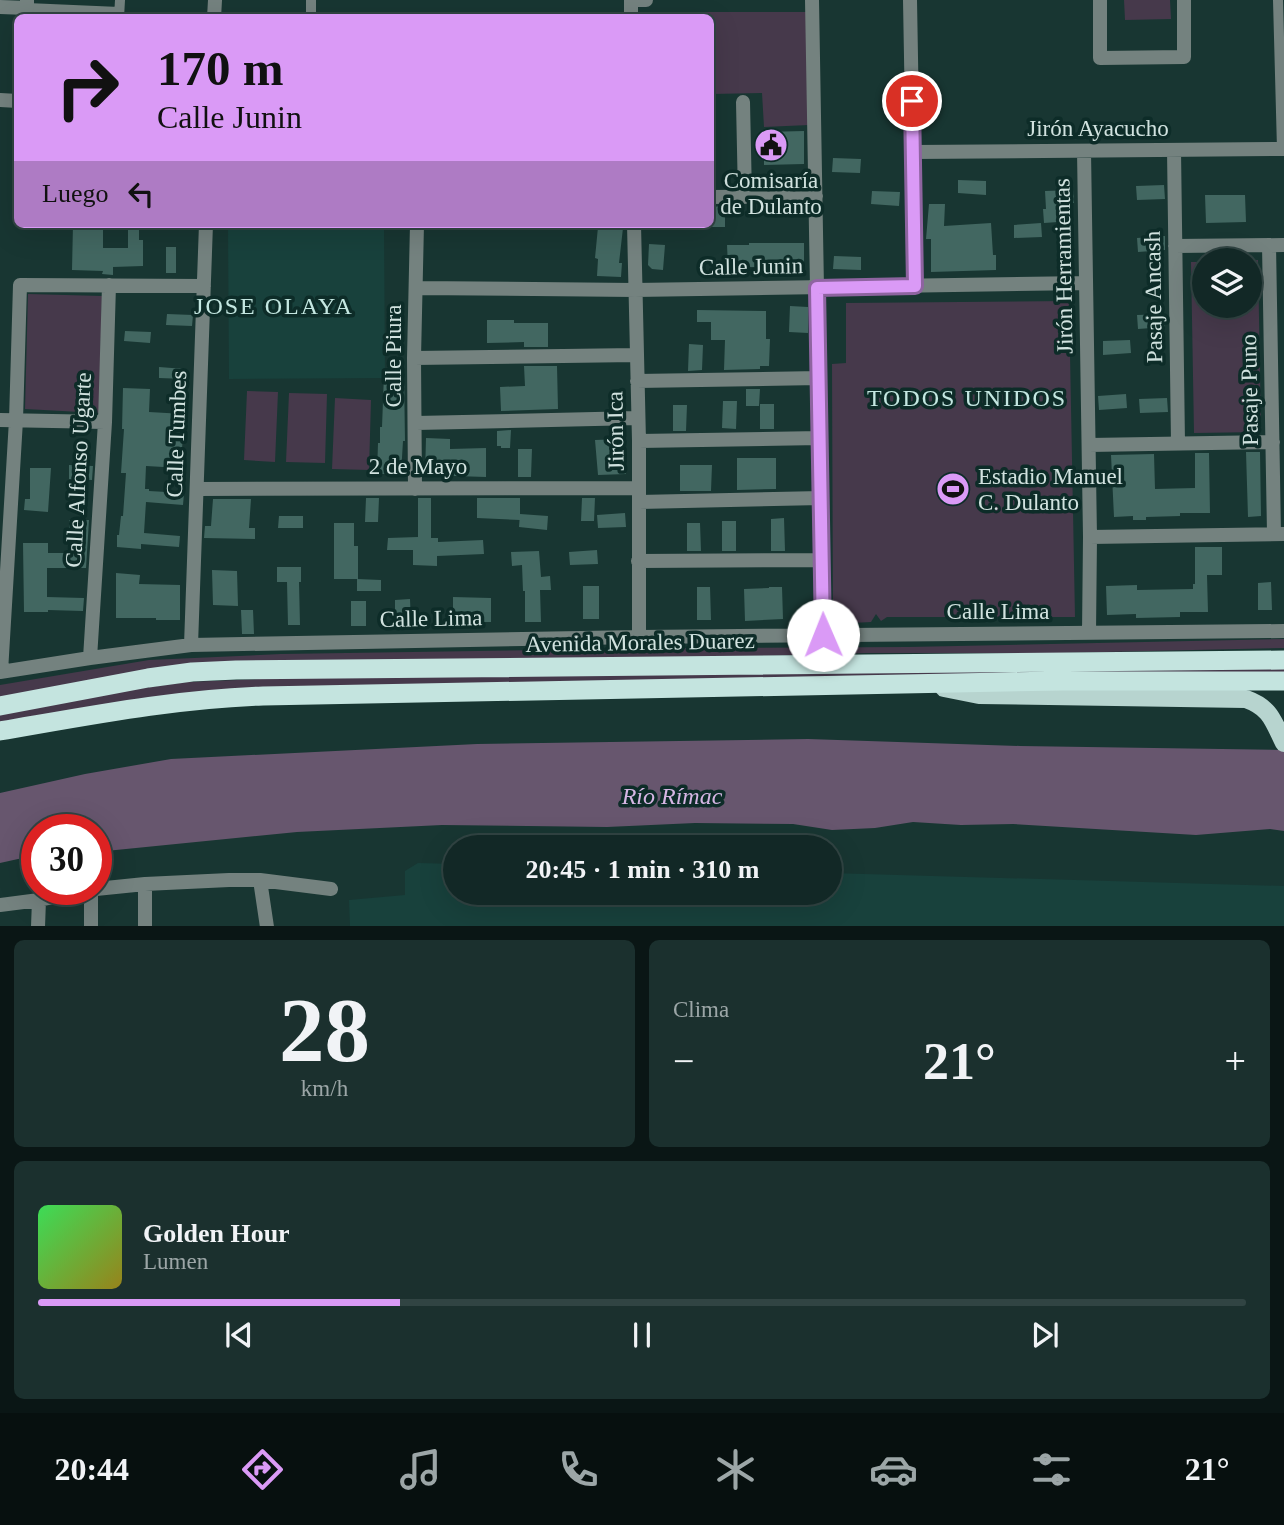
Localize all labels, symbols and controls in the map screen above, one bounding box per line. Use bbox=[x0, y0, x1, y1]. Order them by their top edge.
text: 170 m bbox=[157, 41, 284, 96]
icon: right bbox=[42, 42, 133, 133]
pin bbox=[882, 71, 942, 131]
icon: arrive bbox=[893, 82, 931, 120]
text: Calle Junin bbox=[157, 99, 302, 135]
street label: Jirón Ayacucho bbox=[1027, 116, 1169, 141]
public building icon: Comisaría de Dulanto bbox=[752, 126, 790, 164]
place label: Comisaría de Dulanto bbox=[720, 168, 822, 219]
icon: left bbox=[122, 175, 160, 213]
street label: Jirón Herramientas bbox=[1049, 178, 1078, 354]
text: Luego bbox=[42, 179, 108, 208]
street label: Pasaje Ancash bbox=[1140, 230, 1167, 363]
map controls bbox=[1192, 248, 1262, 318]
button: layers bbox=[1192, 248, 1262, 318]
street label: Calle Junin bbox=[699, 253, 804, 280]
district label: JOSE OLAYA bbox=[194, 293, 354, 319]
street label: Calle Piura bbox=[381, 305, 406, 407]
street label: Pasaje Puno bbox=[1236, 334, 1263, 446]
street label: Calle Tumbes bbox=[162, 370, 191, 498]
street label: Calle Alfonso Ugarte bbox=[61, 372, 96, 568]
district label: TODOS UNIDOS bbox=[867, 385, 1067, 411]
street label: Jirón Ica bbox=[602, 391, 629, 471]
street label: 2 de Mayo bbox=[369, 454, 467, 479]
place label: Estadio Manuel C. Dulanto bbox=[978, 464, 1123, 515]
sports icon: Estadio Manuel C. Dulanto bbox=[934, 470, 972, 508]
position arrow bbox=[786, 598, 860, 672]
street label: Calle Lima bbox=[947, 599, 1049, 624]
street label: Calle Lima bbox=[379, 605, 483, 632]
street label: Avenida Morales Duarez bbox=[525, 628, 755, 657]
water label: Río Rímac bbox=[621, 783, 723, 809]
speed limit sign: 30 bbox=[21, 814, 112, 905]
text: 20:45 · 1 min · 310 m bbox=[526, 855, 760, 884]
text: 28 bbox=[279, 980, 370, 1081]
text: Clima bbox=[673, 997, 729, 1022]
text: 21° bbox=[923, 1033, 996, 1090]
text: − bbox=[673, 1040, 694, 1082]
text: + bbox=[1225, 1040, 1246, 1082]
text: km/h bbox=[301, 1076, 348, 1101]
text: Golden Hour bbox=[143, 1219, 290, 1248]
text: Lumen bbox=[143, 1249, 208, 1274]
icon: previous bbox=[220, 1316, 258, 1354]
icon: pause bbox=[623, 1316, 661, 1354]
icon: next bbox=[1026, 1316, 1064, 1354]
icon: directions bbox=[238, 1445, 287, 1494]
icon: music bbox=[396, 1445, 445, 1494]
icon: phone bbox=[554, 1445, 603, 1494]
icon: climate bbox=[711, 1445, 760, 1494]
icon: car bbox=[869, 1445, 918, 1494]
icon: filters bbox=[1027, 1445, 1076, 1494]
text: 20:44 bbox=[54, 1451, 129, 1487]
text: 21° bbox=[1185, 1451, 1230, 1487]

